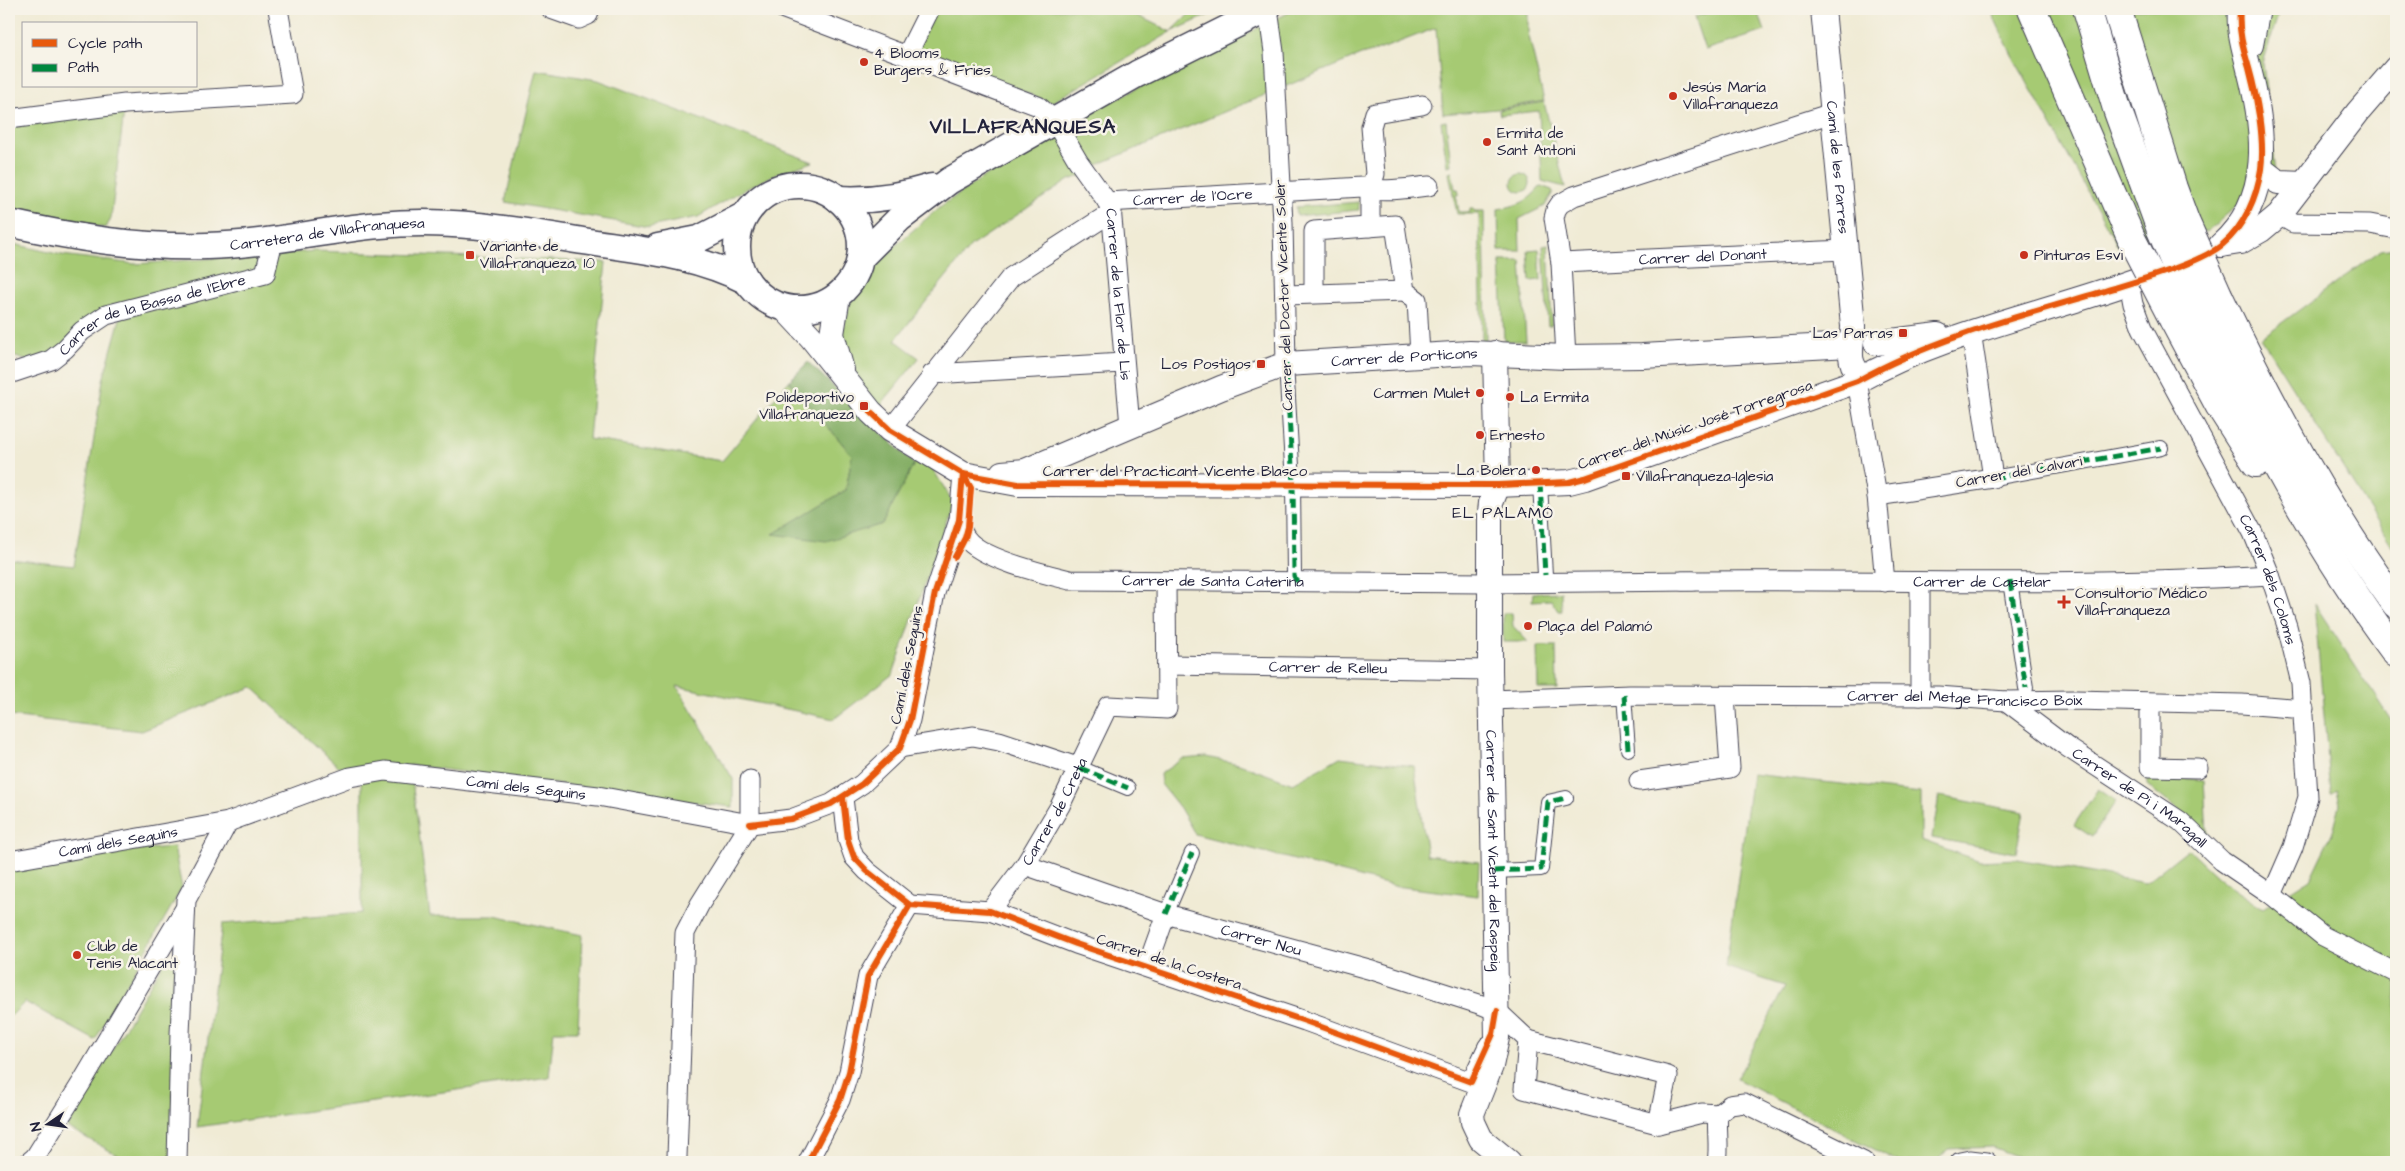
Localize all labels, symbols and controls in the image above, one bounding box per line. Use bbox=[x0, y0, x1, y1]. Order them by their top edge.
legend bbox=[22, 22, 198, 88]
text: Cycle path bbox=[68, 33, 143, 55]
place label: 4 Blooms Burgers & Fries bbox=[874, 43, 991, 82]
marker: 4 Blooms Burgers & Fries bbox=[858, 56, 870, 68]
text: Path bbox=[68, 57, 99, 78]
place label: Jesús María Villafranqueza bbox=[1683, 77, 1778, 115]
marker: Jesús María Villafranqueza bbox=[1667, 90, 1679, 102]
street label: Camí de les Parres bbox=[1821, 100, 1855, 235]
district label: VILLAFRANQUESA bbox=[929, 113, 1116, 141]
place label: Ermita de Sant Antoni bbox=[1497, 123, 1576, 161]
marker: Ermita de Sant Antoni bbox=[1481, 136, 1493, 148]
street label: Carrer del Doctor Vicente Soler bbox=[1269, 179, 1299, 411]
street label: Carrer de l'Ocre bbox=[1132, 183, 1253, 211]
street label: Carrer de la Flor de Lis bbox=[1101, 207, 1137, 382]
street label: Carretera de Villafranquesa bbox=[229, 212, 425, 255]
place label: Variante de Villafranqueza, 10 bbox=[480, 236, 595, 274]
street label: Carrer del Donant bbox=[1638, 243, 1767, 270]
place label: Pinturas Esvi bbox=[2034, 245, 2124, 266]
marker: Variante de Villafranqueza, 10 bbox=[464, 249, 476, 261]
marker: Pinturas Esvi bbox=[2018, 249, 2030, 261]
street label: Carrer de la Bassa de l'Ebre bbox=[54, 269, 248, 361]
place label: Las Parras bbox=[1813, 323, 1893, 344]
marker: Las Parras bbox=[1897, 327, 1909, 339]
street label: Carrer de Porticons bbox=[1331, 342, 1479, 372]
place label: Los Postigos bbox=[1161, 354, 1251, 376]
marker: Los Postigos bbox=[1255, 358, 1267, 370]
street label: Carrer del Músic José Torregrosa bbox=[1575, 375, 1816, 476]
place label: Carmen Mulet bbox=[1374, 383, 1470, 404]
place label: Polideportivo Villafranqueza bbox=[759, 387, 855, 425]
marker: Carmen Mulet bbox=[1474, 387, 1486, 399]
place label: La Ermita bbox=[1520, 387, 1589, 408]
marker: La Ermita bbox=[1504, 391, 1516, 403]
marker: Polideportivo Villafranqueza bbox=[858, 400, 870, 412]
place label: Ernesto bbox=[1490, 425, 1545, 446]
marker: Ernesto bbox=[1474, 429, 1486, 441]
street label: Carrer del Calvari bbox=[1954, 450, 2085, 493]
place label: La Bolera bbox=[1456, 460, 1526, 481]
street label: Carrer del Practicant Vicente Blasco bbox=[1043, 461, 1308, 482]
marker: La Bolera bbox=[1530, 464, 1542, 476]
place label: Villafranqueza-Iglesia bbox=[1636, 466, 1774, 488]
marker: Villafranqueza-Iglesia bbox=[1620, 470, 1632, 482]
district label: EL PALAMÓ bbox=[1452, 502, 1554, 524]
street label: Carrer dels Coloms bbox=[2234, 510, 2302, 647]
street label: Carrer de Santa Caterina bbox=[1122, 570, 1304, 592]
street label: Carrer de Castelar bbox=[1913, 571, 2051, 592]
place label: Consultorio Médico Villafranqueza bbox=[2075, 583, 2208, 621]
marker: Consultorio Médico Villafranqueza bbox=[2057, 595, 2071, 609]
street label: Camí dels Seguins bbox=[885, 603, 930, 726]
place label: Plaça del Palamó bbox=[1538, 616, 1653, 637]
marker: Plaça del Palamó bbox=[1522, 620, 1534, 632]
street label: Carrer de Relleu bbox=[1269, 656, 1388, 679]
street label: Carrer del Metge Francisco Boix bbox=[1847, 685, 2084, 712]
street label: Carrer de Sant Vicent del Raspeig bbox=[1481, 730, 1506, 972]
street label: Carrer de Pi i Maragall bbox=[2068, 743, 2212, 852]
street label: Carrer de Creta bbox=[1017, 754, 1092, 869]
street label: Camí dels Seguins bbox=[465, 770, 588, 805]
street label: Camí dels Seguins bbox=[57, 821, 180, 862]
street label: Carrer Nou bbox=[1219, 919, 1304, 961]
street label: Carrer de la Costera bbox=[1094, 929, 1245, 996]
place label: Club de Tenis Alacant bbox=[87, 936, 178, 974]
marker: Club de Tenis Alacant bbox=[71, 949, 83, 961]
north arrow bbox=[22, 1098, 72, 1148]
text: N bbox=[26, 1120, 47, 1133]

